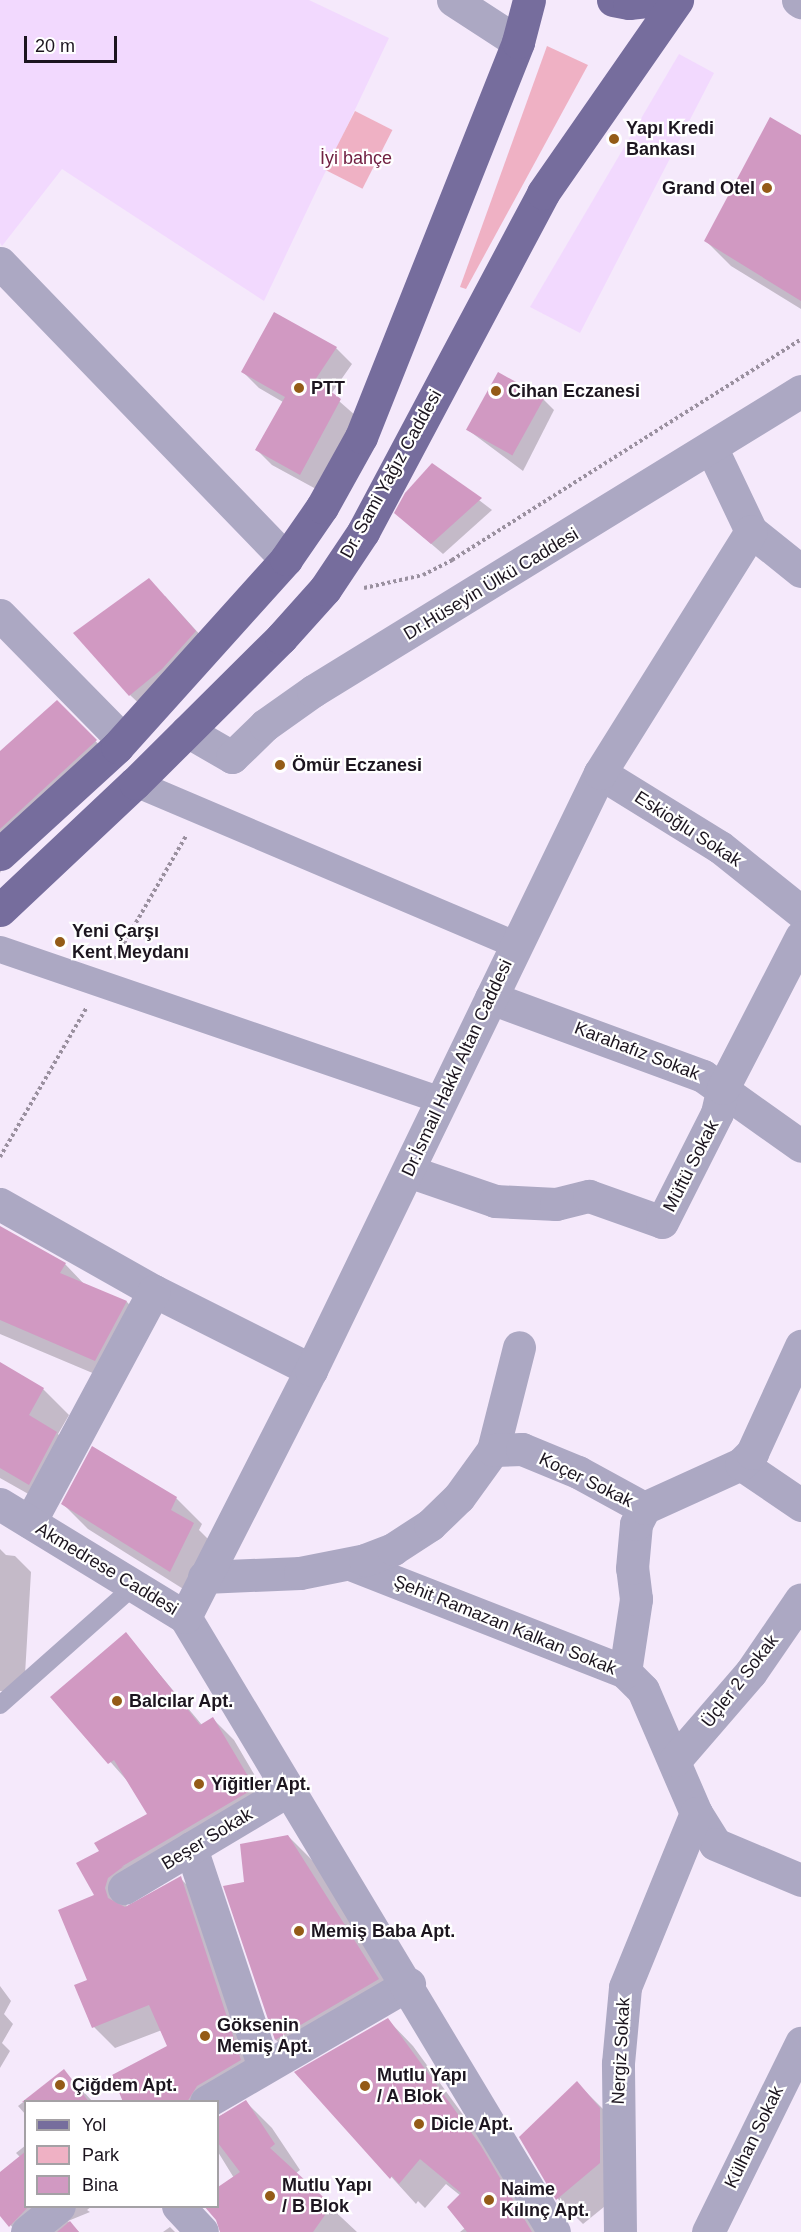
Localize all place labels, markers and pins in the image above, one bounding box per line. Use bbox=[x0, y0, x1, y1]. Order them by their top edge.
place label: Yapı Kredi Bankası bbox=[626, 118, 714, 160]
marker: Yapı Kredi Bankası bbox=[607, 132, 621, 146]
place label: Grand Otel bbox=[662, 177, 755, 199]
marker: Grand Otel bbox=[760, 181, 774, 195]
place label: PTT bbox=[311, 377, 345, 399]
place label: Cihan Eczanesi bbox=[508, 380, 640, 402]
marker: PTT bbox=[292, 381, 306, 395]
marker: Cihan Eczanesi bbox=[489, 384, 503, 398]
place label: Ömür Eczanesi bbox=[292, 754, 422, 776]
marker: Ömür Eczanesi bbox=[273, 758, 287, 772]
place label: Yeni Çarşı Kent Meydanı bbox=[72, 921, 189, 964]
marker: Yeni Çarşı Kent Meydanı bbox=[53, 935, 67, 949]
place label: Balcılar Apt. bbox=[129, 1690, 234, 1712]
marker: Balcılar Apt. bbox=[110, 1694, 124, 1708]
place label: Yiğitler Apt. bbox=[211, 1773, 311, 1795]
marker: Yiğitler Apt. bbox=[192, 1777, 206, 1791]
place label: Memiş Baba Apt. bbox=[311, 1920, 456, 1942]
marker: Memiş Baba Apt. bbox=[292, 1924, 306, 1938]
place label: Göksenin Memiş Apt. bbox=[217, 2015, 313, 2058]
marker: Göksenin Memiş Apt. bbox=[198, 2029, 212, 2043]
place label: Mutlu Yapı / A Blok bbox=[377, 2065, 467, 2108]
place label: Çiğdem Apt. bbox=[72, 2074, 178, 2096]
marker: Çiğdem Apt. bbox=[53, 2078, 67, 2092]
marker: Mutlu Yapı / A Blok bbox=[358, 2079, 372, 2093]
place label: Dicle Apt. bbox=[431, 2113, 514, 2135]
marker: Dicle Apt. bbox=[412, 2117, 426, 2131]
place label: Mutlu Yapı / B Blok bbox=[282, 2175, 372, 2218]
place label: Naime Kılınç Apt. bbox=[501, 2179, 590, 2222]
marker: Mutlu Yapı / B Blok bbox=[263, 2189, 277, 2203]
marker: Naime Kılınç Apt. bbox=[482, 2193, 496, 2207]

